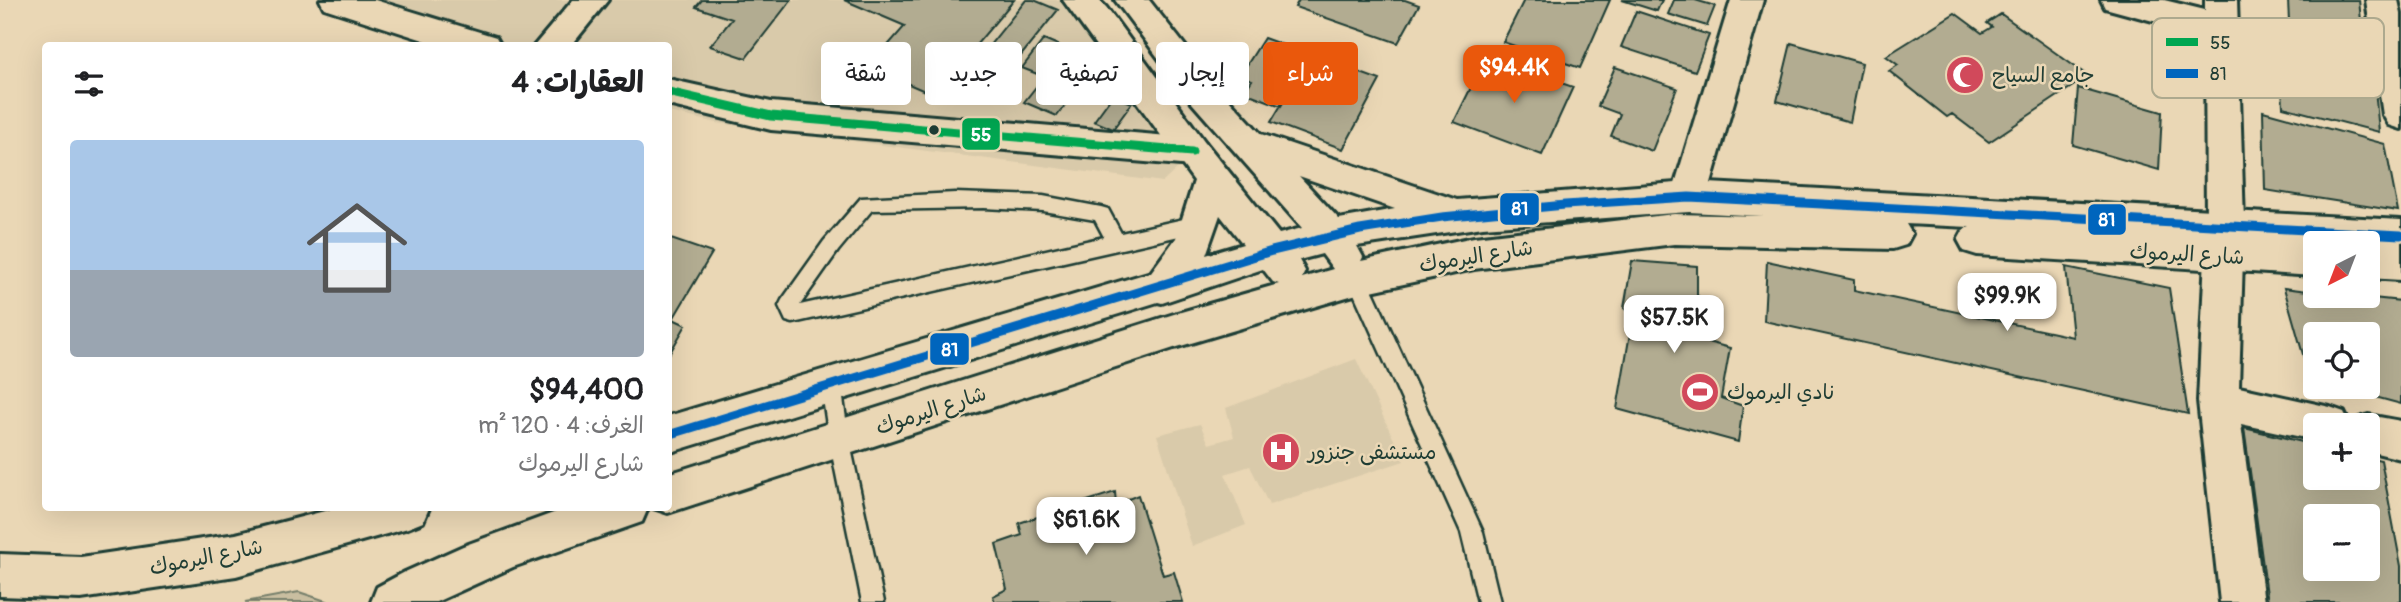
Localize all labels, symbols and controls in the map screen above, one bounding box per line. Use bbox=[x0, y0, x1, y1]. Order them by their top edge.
legend bbox=[2152, 18, 2384, 98]
text: 55 bbox=[2210, 31, 2231, 55]
chip: شقة bbox=[821, 42, 911, 105]
chip: جديد bbox=[925, 42, 1022, 105]
chip: تصفية bbox=[1036, 42, 1142, 105]
chip: إيجار bbox=[1156, 42, 1249, 105]
chip: شراء bbox=[1263, 42, 1358, 105]
pin: $94.4K bbox=[1457, 46, 1571, 105]
text: $94.4K bbox=[1479, 53, 1549, 82]
mosque icon: جامع السياح bbox=[1944, 54, 1986, 96]
place label: جامع السياح bbox=[1992, 62, 2095, 90]
text: 81 bbox=[2210, 62, 2227, 86]
text: العقارات: 4 bbox=[512, 64, 644, 101]
icon: filters bbox=[70, 65, 108, 103]
line badge: 55 bbox=[961, 117, 1001, 151]
unlabelled marker bbox=[927, 123, 941, 137]
text: 55 bbox=[971, 123, 991, 147]
icon: home bbox=[294, 185, 420, 311]
line badge: 81 bbox=[1499, 192, 1540, 226]
text: 81 bbox=[1511, 197, 1529, 221]
line badge: 81 bbox=[2087, 203, 2127, 236]
text: 81 bbox=[2098, 208, 2116, 232]
north arrow bbox=[2303, 231, 2380, 308]
map controls bbox=[2303, 231, 2380, 581]
street label: شارع اليرموك bbox=[1417, 234, 1535, 280]
street label: شارع اليرموك bbox=[2129, 238, 2245, 272]
pin: $99.9K bbox=[1950, 274, 2064, 333]
text: $99.9K bbox=[1974, 281, 2040, 310]
pin: $57.5K bbox=[1617, 296, 1731, 355]
text: $57.5K bbox=[1640, 303, 1708, 332]
button: locate bbox=[2303, 322, 2380, 399]
line badge: 81 bbox=[929, 332, 970, 366]
text: 81 bbox=[941, 338, 959, 362]
text: $94,400 bbox=[529, 371, 644, 408]
sports icon: نادي اليرموك bbox=[1679, 371, 1721, 413]
place label: نادي اليرموك bbox=[1727, 379, 1834, 407]
street label: شارع اليرموك bbox=[872, 380, 990, 442]
text: الغرف: 4 · 120 m² bbox=[478, 411, 644, 440]
button: + bbox=[2303, 413, 2380, 490]
hospital icon: مستشفى جنزور bbox=[1260, 431, 1302, 473]
place label: مستشفى جنزور bbox=[1306, 439, 1437, 466]
text: شارع اليرموك bbox=[518, 449, 644, 478]
pin: $61.6K bbox=[1029, 498, 1143, 557]
button: − bbox=[2303, 504, 2380, 581]
text: $61.6K bbox=[1052, 505, 1120, 534]
street label: شارع اليرموك bbox=[147, 533, 265, 583]

